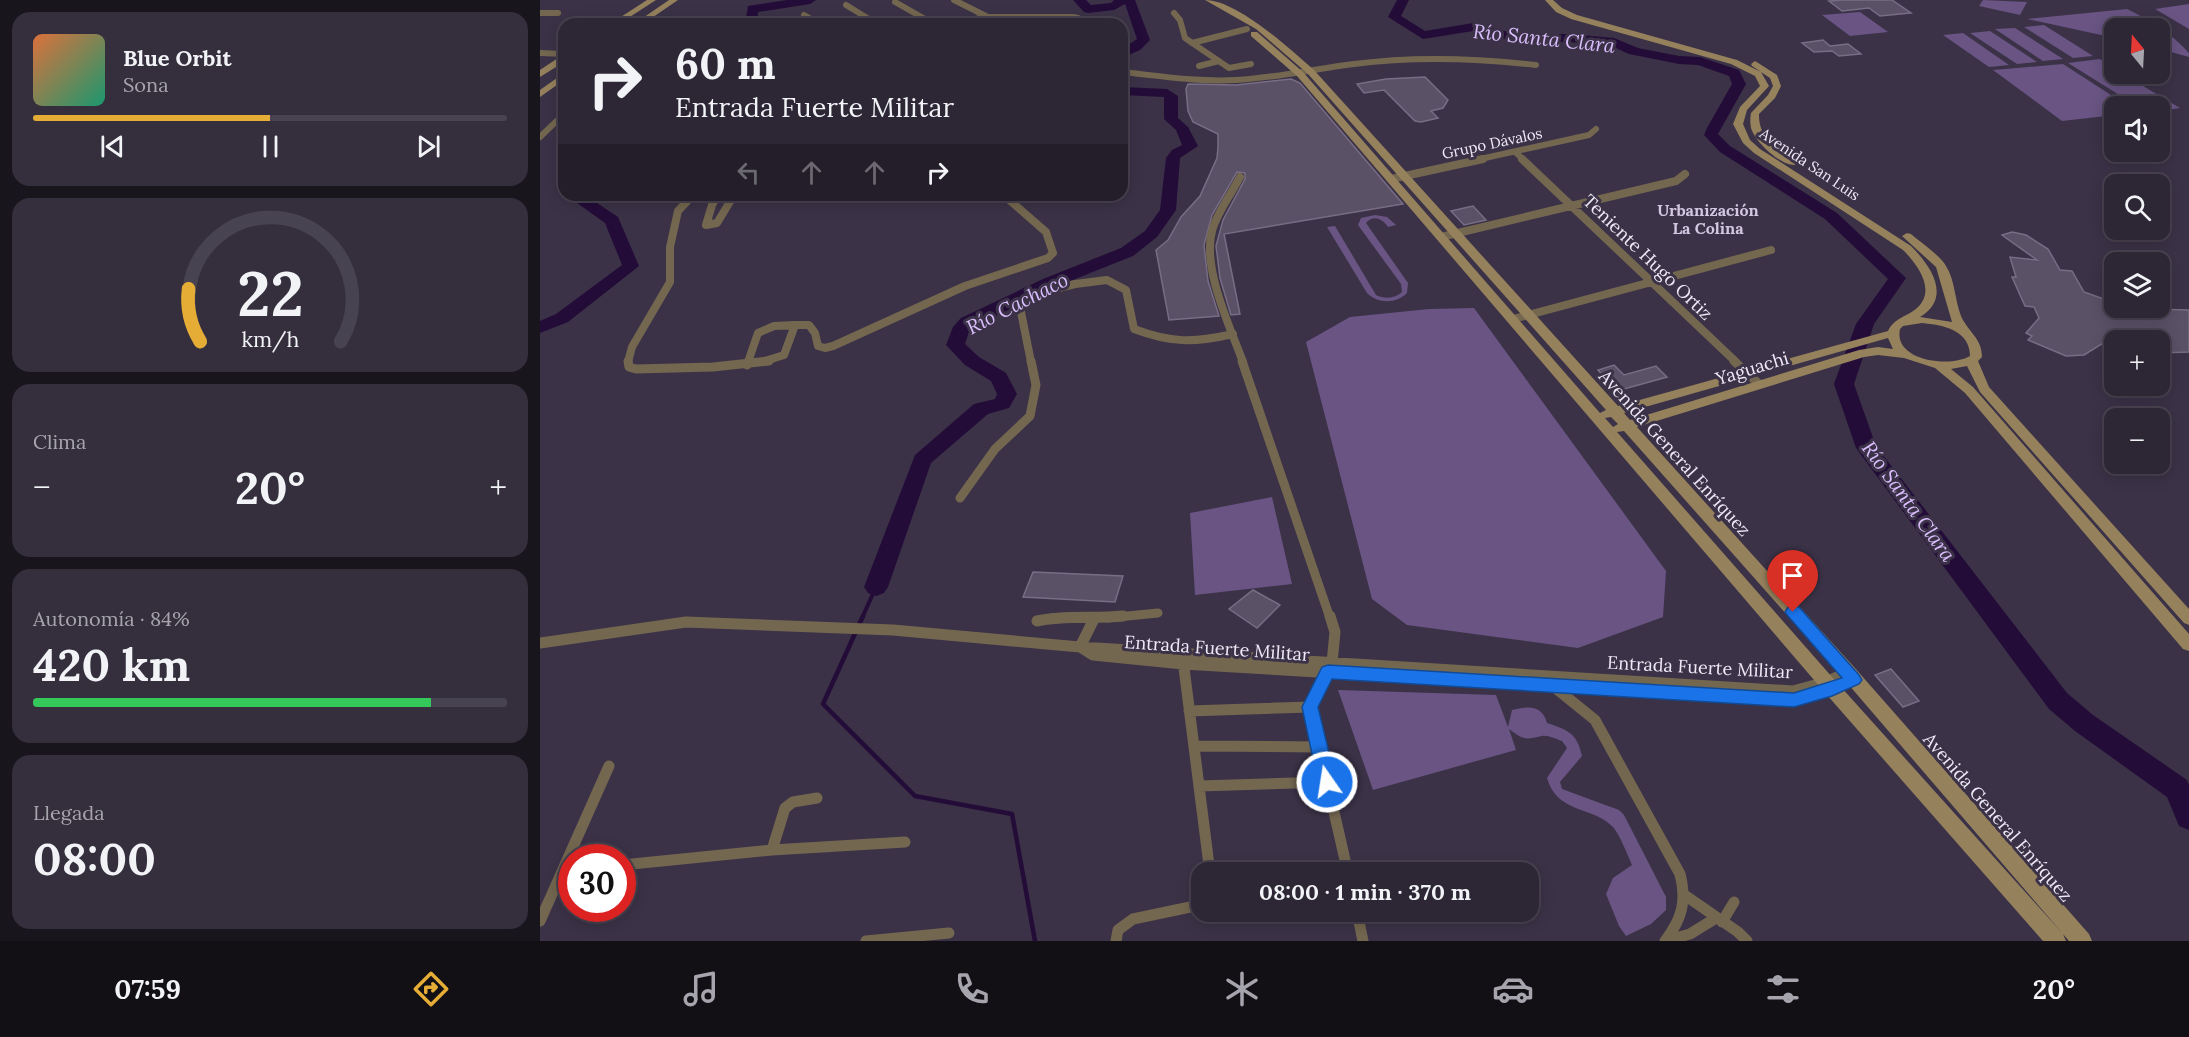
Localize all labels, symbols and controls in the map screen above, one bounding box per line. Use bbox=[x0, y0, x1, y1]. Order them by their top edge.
water label: Río Santa Clara bbox=[1472, 18, 1616, 58]
north arrow bbox=[2104, 18, 2170, 84]
map controls bbox=[2104, 18, 2170, 474]
text: 60 m bbox=[675, 37, 776, 91]
icon: right bbox=[576, 42, 654, 120]
text: Blue Orbit bbox=[123, 44, 231, 72]
text: Sona bbox=[123, 72, 169, 97]
text: Entrada Fuerte Militar bbox=[675, 90, 954, 124]
button: sound bbox=[2104, 96, 2170, 162]
street label: Grupo Dávalos bbox=[1440, 123, 1544, 163]
street label: Avenida San Luis bbox=[1755, 123, 1864, 205]
icon: previous bbox=[96, 130, 129, 163]
icon: pause bbox=[254, 130, 287, 163]
icon: next bbox=[412, 130, 445, 163]
icon: left bbox=[732, 156, 765, 189]
icon: ahead bbox=[795, 156, 828, 189]
icon: ahead bbox=[858, 156, 891, 189]
icon: right bbox=[921, 156, 954, 189]
button: search bbox=[2104, 174, 2170, 240]
street label: Teniente Hugo Ortiz bbox=[1578, 189, 1718, 325]
district label: Urbanización La Colina bbox=[1657, 200, 1759, 238]
button: layers bbox=[2104, 252, 2170, 318]
text: 22 bbox=[237, 253, 303, 333]
water label: Río Cachaco bbox=[962, 267, 1072, 339]
text: km/h bbox=[241, 325, 299, 353]
button: + bbox=[2104, 330, 2170, 396]
street label: Yaguachi bbox=[1712, 346, 1791, 390]
street label: Avenida General Enríquez bbox=[1593, 364, 1756, 541]
button: − bbox=[2104, 408, 2170, 474]
text: Clima bbox=[33, 429, 86, 454]
water label: Río Santa Clara bbox=[1857, 436, 1961, 566]
text: 20° bbox=[235, 459, 305, 516]
text: − bbox=[33, 466, 51, 508]
text: + bbox=[489, 466, 507, 508]
pin bbox=[1767, 550, 1818, 612]
icon: arrive bbox=[1776, 559, 1809, 592]
text: Autonomía · 84% bbox=[33, 606, 190, 631]
street label: Entrada Fuerte Militar bbox=[1123, 630, 1311, 666]
text: 420 km bbox=[33, 636, 190, 693]
street label: Entrada Fuerte Militar bbox=[1606, 651, 1794, 683]
street label: Avenida General Enríquez bbox=[1918, 727, 2078, 906]
position arrow bbox=[1295, 750, 1359, 814]
text: Llegada bbox=[33, 800, 105, 825]
text: 08:00 bbox=[33, 830, 156, 887]
speed limit sign: 30 bbox=[558, 844, 636, 922]
text: 08:00 · 1 min · 370 m bbox=[1259, 878, 1471, 906]
icon: directions bbox=[410, 968, 452, 1010]
icon: music bbox=[680, 968, 722, 1010]
icon: phone bbox=[951, 968, 993, 1010]
icon: climate bbox=[1221, 968, 1263, 1010]
icon: car bbox=[1492, 968, 1534, 1010]
icon: filters bbox=[1762, 968, 1804, 1010]
text: 07:59 bbox=[114, 972, 181, 1006]
text: 20° bbox=[2033, 972, 2075, 1006]

